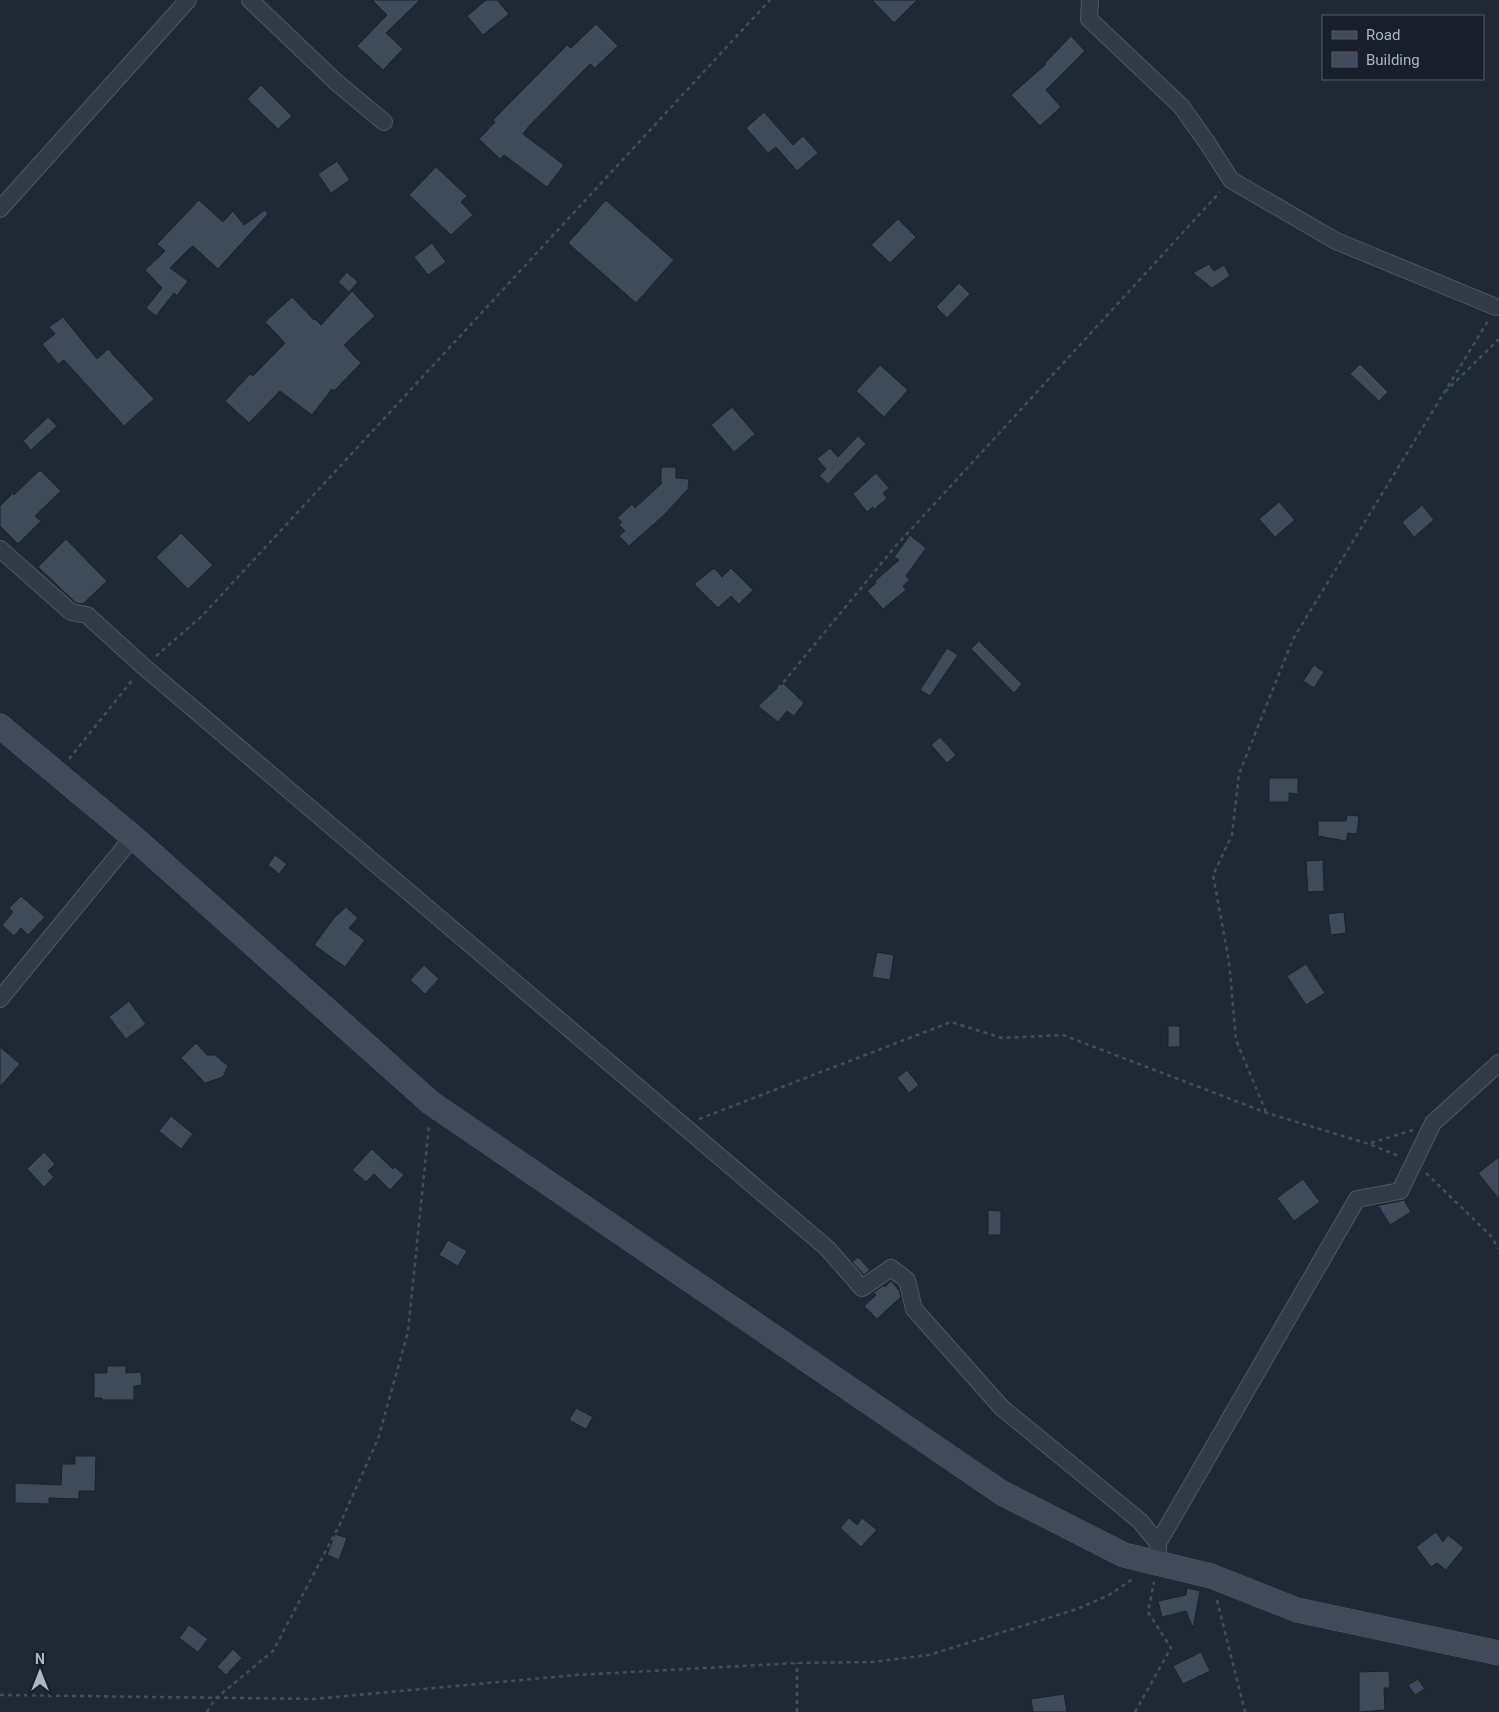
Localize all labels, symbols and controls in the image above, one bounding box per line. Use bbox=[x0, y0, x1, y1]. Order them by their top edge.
legend bbox=[1322, 15, 1484, 80]
text: Road bbox=[1366, 26, 1400, 44]
text: Building bbox=[1366, 51, 1420, 69]
north arrow bbox=[15, 1647, 65, 1697]
text: N bbox=[35, 1651, 45, 1667]

